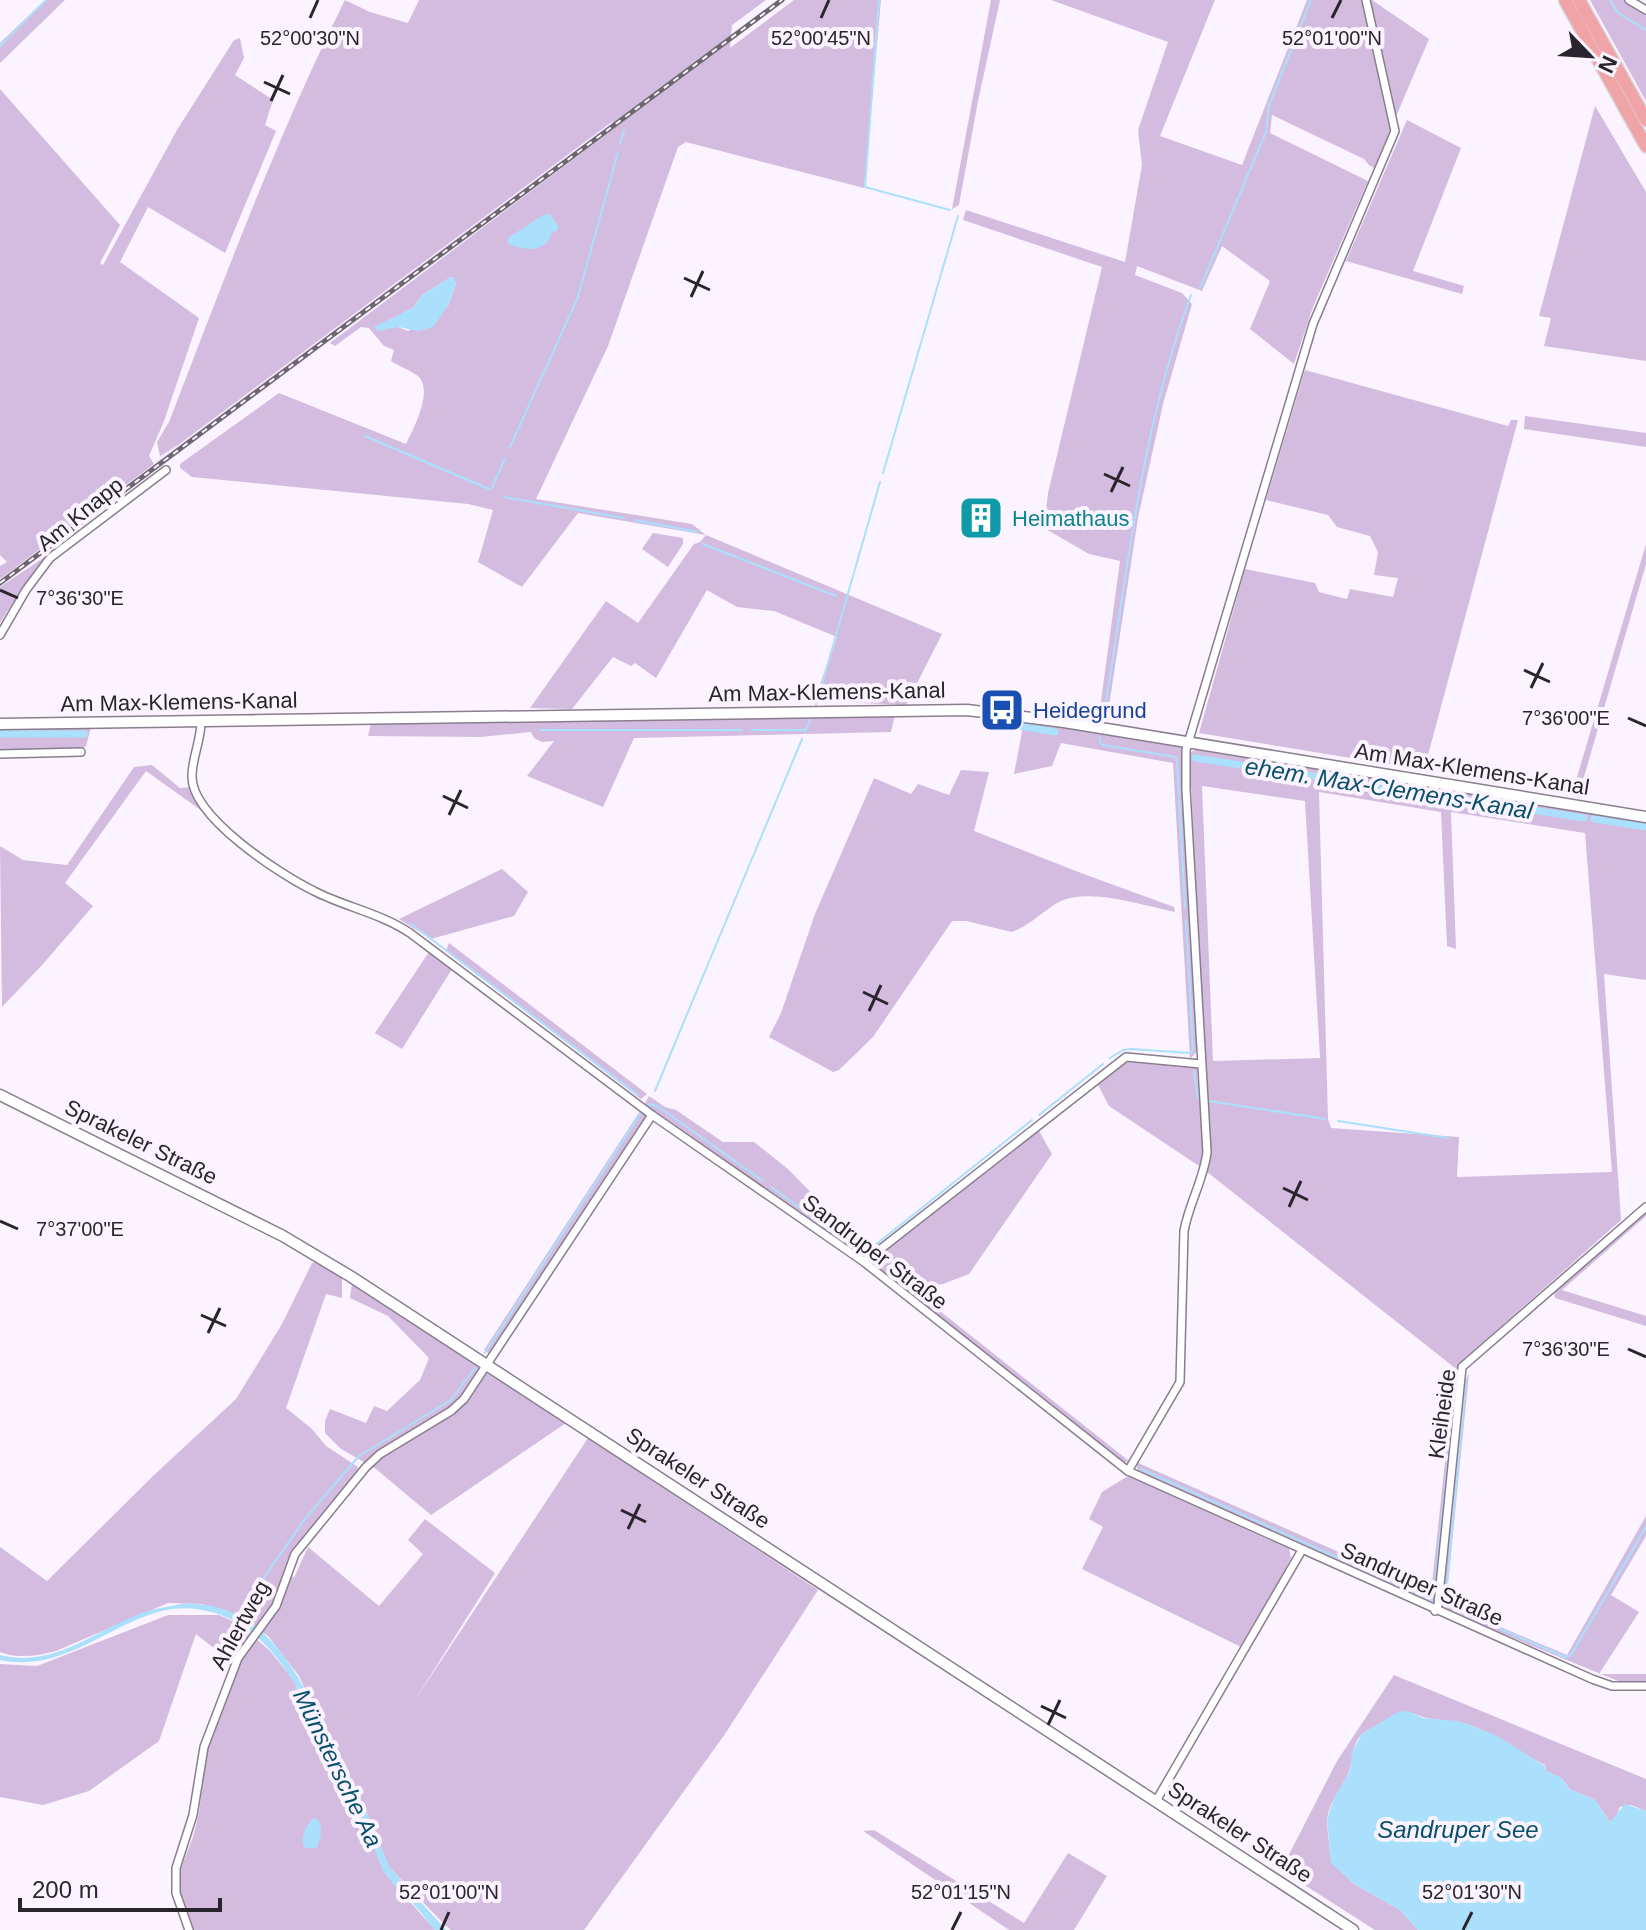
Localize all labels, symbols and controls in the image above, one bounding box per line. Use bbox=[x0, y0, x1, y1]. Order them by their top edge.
north arrow bbox=[1550, 16, 1630, 96]
text: 52°00'30"N bbox=[260, 27, 360, 49]
text: 52°00'45"N bbox=[771, 27, 871, 49]
text: 52°01'00"N bbox=[1282, 27, 1382, 49]
text: N bbox=[1593, 52, 1622, 77]
street label: Am Knapp bbox=[32, 472, 128, 556]
building icon: Heimathaus bbox=[957, 494, 1005, 542]
place label: Heimathaus bbox=[1012, 506, 1129, 531]
text: 7°36'30"E bbox=[36, 587, 124, 609]
street label: Am Max-Klemens-Kanal bbox=[708, 677, 946, 707]
bus stop icon: Heidegrund bbox=[978, 686, 1026, 734]
street label: Am Max-Klemens-Kanal bbox=[60, 687, 298, 717]
place label: Heidegrund bbox=[1033, 698, 1147, 723]
text: 7°36'00"E bbox=[1522, 707, 1610, 729]
street label: Am Max-Klemens-Kanal bbox=[1353, 738, 1591, 800]
water label: ehem. Max-Clemens-Kanal bbox=[1243, 752, 1535, 824]
street label: Sprakeler Straße bbox=[61, 1094, 221, 1190]
street label: Sandruper Straße bbox=[798, 1189, 952, 1315]
text: 7°37'00"E bbox=[36, 1218, 124, 1240]
text: 7°36'30"E bbox=[1522, 1338, 1610, 1360]
street label: Kleiheide bbox=[1423, 1367, 1461, 1461]
street label: Sprakeler Straße bbox=[621, 1422, 775, 1534]
street label: Sandruper Straße bbox=[1337, 1537, 1507, 1631]
street label: Ahlertweg bbox=[205, 1576, 275, 1674]
water label: Münstersche Aa bbox=[288, 1685, 388, 1851]
street label: Sprakeler Straße bbox=[1163, 1776, 1317, 1888]
water label: Sandruper See bbox=[1377, 1816, 1539, 1843]
scale bar bbox=[20, 1862, 220, 1912]
text: 200 m bbox=[32, 1876, 99, 1903]
text: 52°01'00"N bbox=[399, 1881, 499, 1903]
text: 52°01'15"N bbox=[911, 1881, 1011, 1903]
text: 52°01'30"N bbox=[1422, 1881, 1522, 1903]

